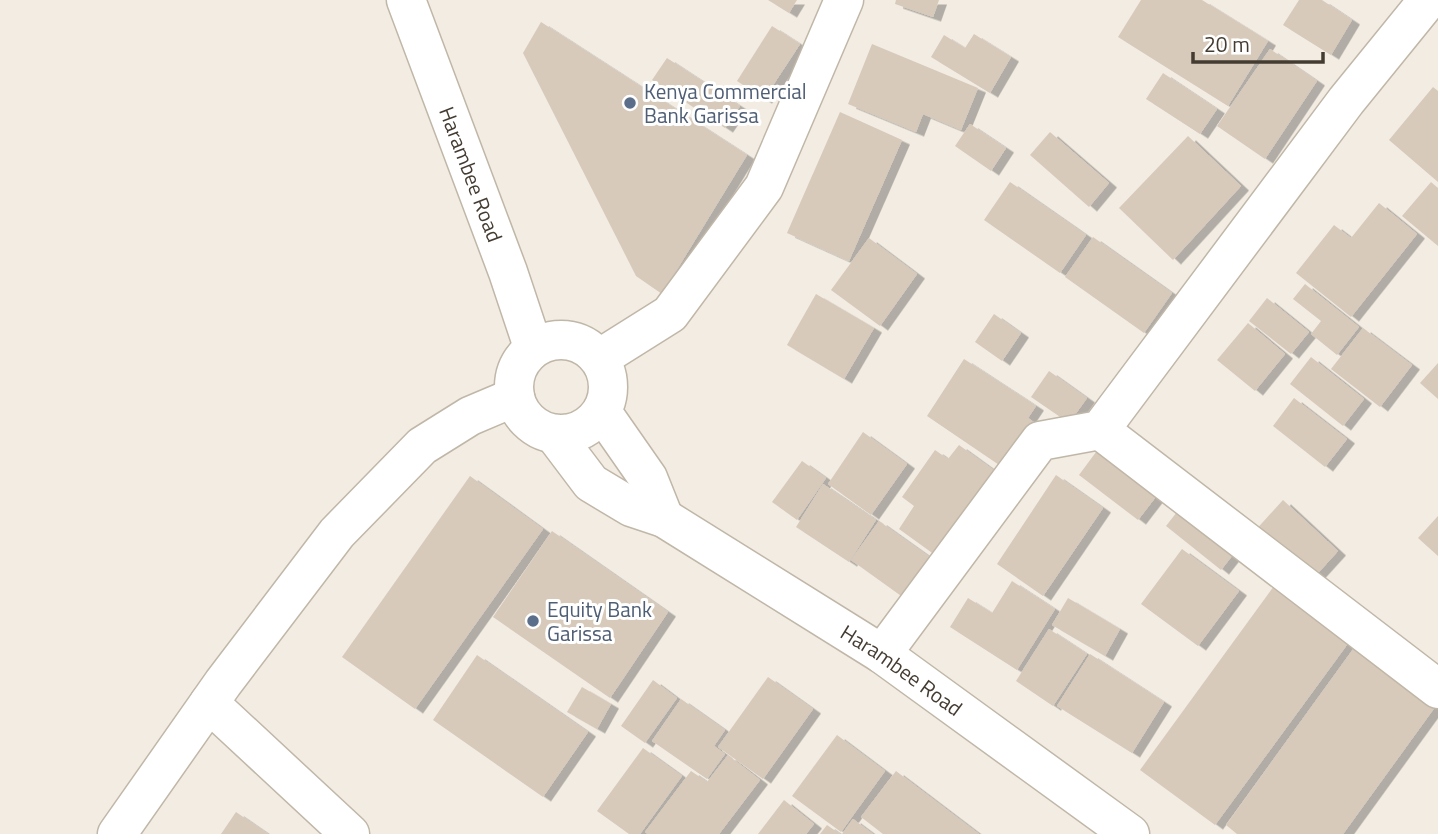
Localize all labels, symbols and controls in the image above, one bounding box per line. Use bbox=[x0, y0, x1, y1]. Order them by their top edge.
scale bar bbox=[1193, 21, 1322, 65]
text: 20 m bbox=[1204, 28, 1250, 60]
place label: Kenya Commercial Bank Garissa bbox=[644, 75, 807, 131]
marker: Kenya Commercial Bank Garissa bbox=[622, 95, 638, 111]
street label: Harambee Road bbox=[431, 102, 511, 246]
place label: Equity Bank Garissa bbox=[547, 593, 652, 649]
marker: Equity Bank Garissa bbox=[525, 613, 541, 629]
street label: Harambee Road bbox=[834, 616, 969, 724]

